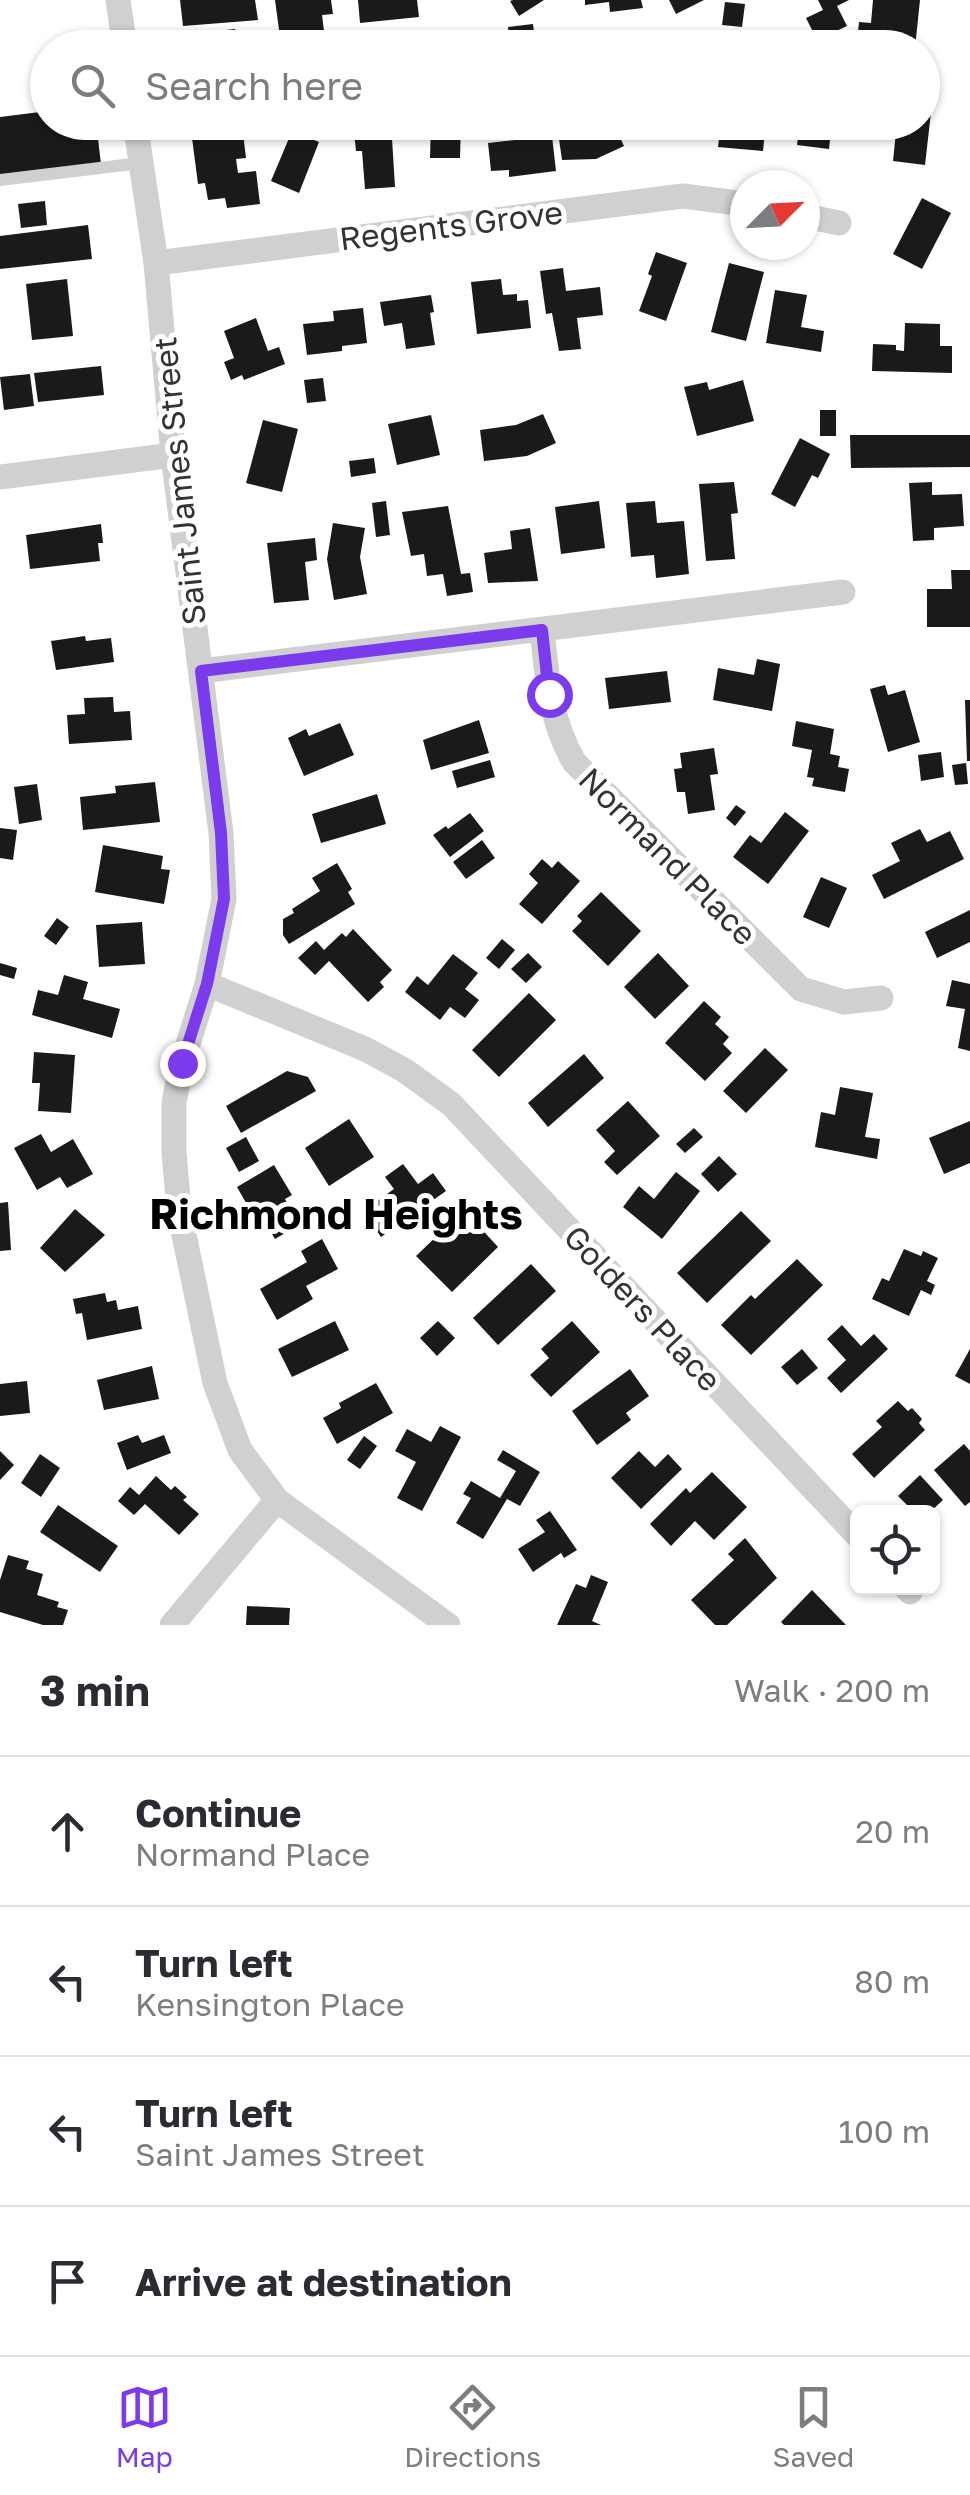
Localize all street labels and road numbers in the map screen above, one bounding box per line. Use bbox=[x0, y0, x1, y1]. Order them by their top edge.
street label: Regents Grove bbox=[337, 192, 565, 258]
street label: Saint James Street bbox=[145, 335, 213, 627]
street label: Normand Place bbox=[571, 759, 765, 953]
street label: Golders Place bbox=[557, 1217, 729, 1399]

